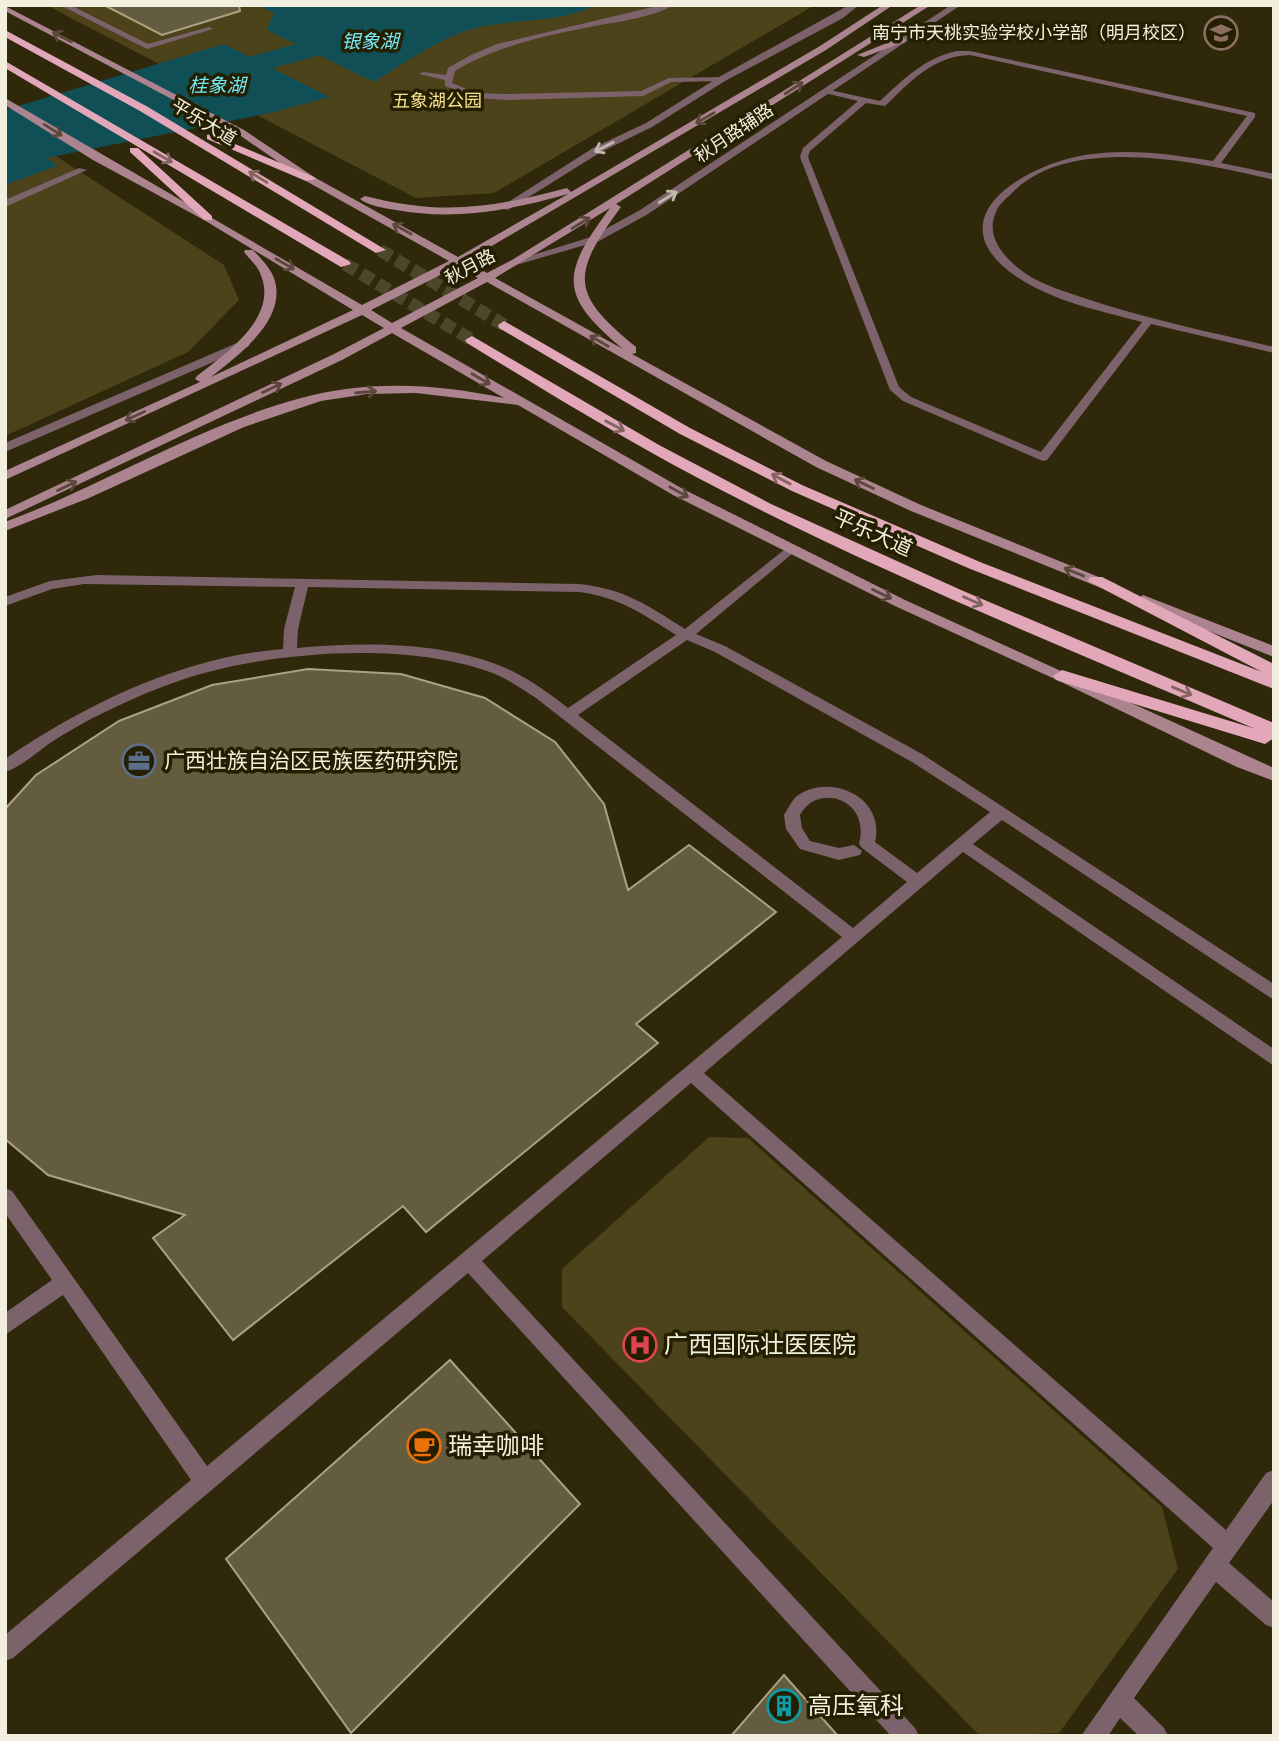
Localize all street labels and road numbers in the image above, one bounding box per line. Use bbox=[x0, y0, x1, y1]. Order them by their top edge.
street label: 平乐大道 bbox=[168, 94, 241, 149]
street label: 秋月路辅路 bbox=[691, 99, 777, 166]
street label: 秋月路 bbox=[441, 245, 499, 289]
street label: 平乐大道 bbox=[830, 504, 917, 561]

